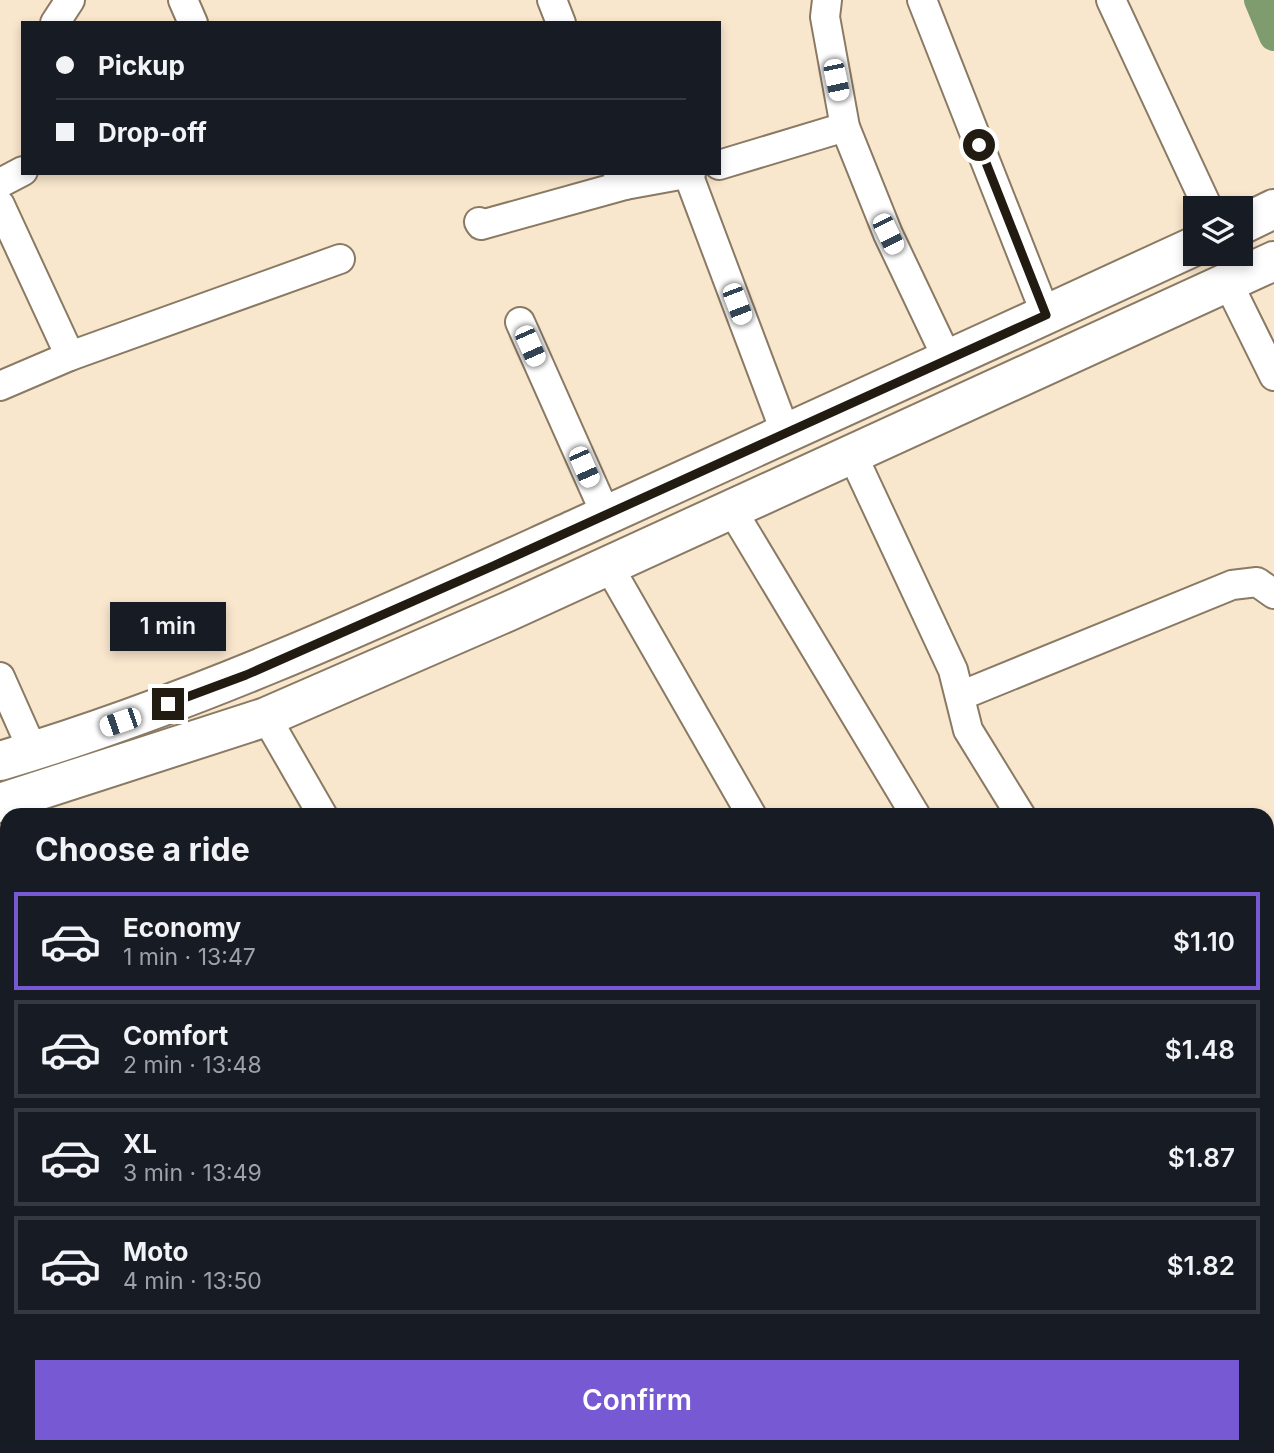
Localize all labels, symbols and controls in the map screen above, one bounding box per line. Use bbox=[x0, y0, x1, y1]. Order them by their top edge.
text: Pickup bbox=[98, 50, 185, 81]
car bbox=[822, 57, 851, 103]
text: Drop-off bbox=[98, 117, 207, 148]
route start bbox=[963, 129, 995, 161]
map controls bbox=[1183, 196, 1253, 266]
button: layers bbox=[1183, 196, 1253, 266]
car bbox=[870, 211, 907, 257]
car bbox=[720, 281, 755, 327]
car bbox=[512, 323, 549, 369]
car bbox=[566, 444, 603, 490]
callout: 1 min bbox=[110, 602, 226, 652]
text: 1 min bbox=[140, 612, 196, 640]
route end bbox=[152, 688, 184, 720]
car bbox=[97, 705, 144, 739]
text: Choose a ride bbox=[35, 830, 250, 869]
icon: car bbox=[39, 910, 102, 973]
text: Economy bbox=[123, 912, 241, 943]
text: $1.10 bbox=[1173, 926, 1235, 957]
text: 1 min · 13:47 bbox=[123, 943, 256, 971]
icon: car bbox=[39, 1018, 102, 1081]
text: Comfort bbox=[123, 1020, 228, 1051]
text: $1.48 bbox=[1165, 1034, 1235, 1065]
text: 2 min · 13:48 bbox=[123, 1051, 262, 1079]
icon: car bbox=[39, 1126, 102, 1189]
text: XL bbox=[123, 1128, 157, 1159]
text: $1.87 bbox=[1168, 1142, 1235, 1173]
text: 3 min · 13:49 bbox=[123, 1159, 262, 1187]
icon: car bbox=[39, 1234, 102, 1297]
text: Moto bbox=[123, 1236, 188, 1267]
text: $1.82 bbox=[1167, 1250, 1235, 1281]
text: 4 min · 13:50 bbox=[123, 1267, 262, 1295]
button: Confirm bbox=[35, 1360, 1239, 1440]

